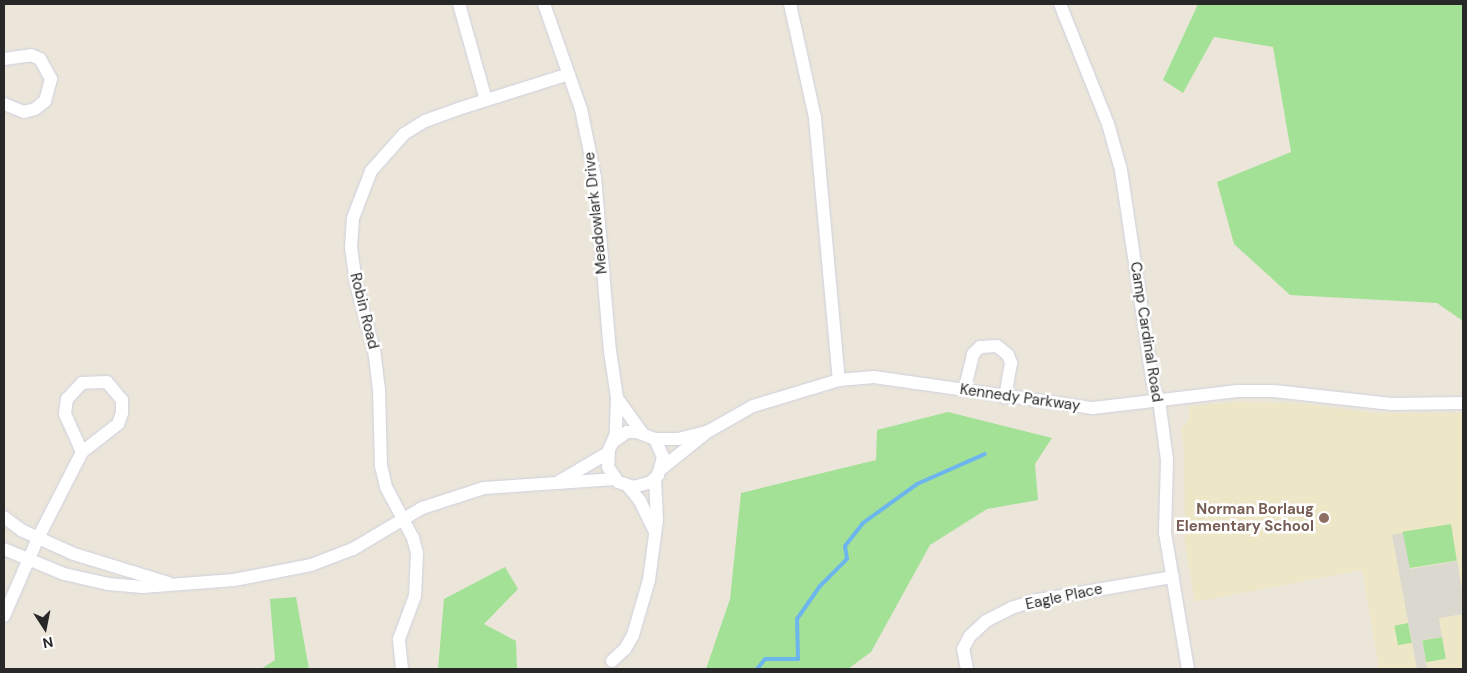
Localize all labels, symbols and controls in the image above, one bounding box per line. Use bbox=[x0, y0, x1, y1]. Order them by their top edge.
street label: Meadowlark Drive bbox=[581, 151, 611, 275]
street label: Camp Cardinal Road bbox=[1126, 261, 1166, 403]
street label: Robin Road bbox=[346, 271, 382, 351]
street label: Kennedy Parkway bbox=[959, 381, 1081, 415]
place label: Norman Borlaug Elementary School bbox=[1176, 500, 1314, 535]
marker: Norman Borlaug Elementary School bbox=[1318, 512, 1330, 524]
street label: Eagle Place bbox=[1024, 580, 1104, 614]
north arrow bbox=[20, 603, 70, 653]
text: N bbox=[41, 633, 55, 653]

